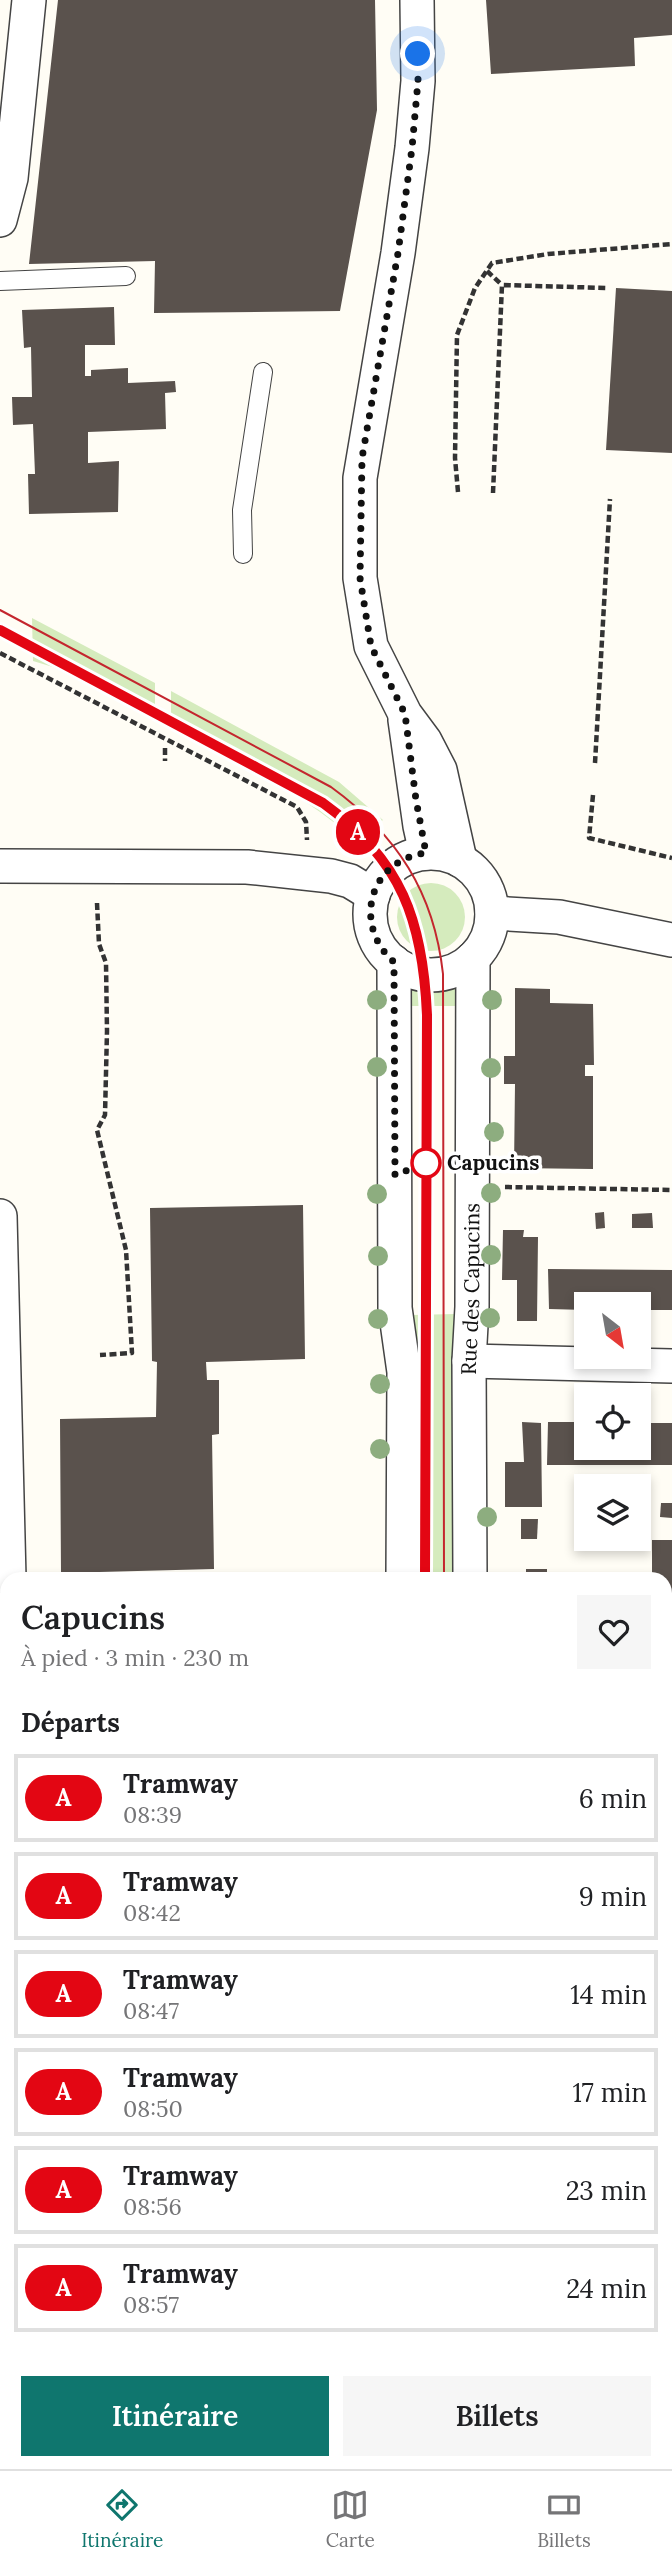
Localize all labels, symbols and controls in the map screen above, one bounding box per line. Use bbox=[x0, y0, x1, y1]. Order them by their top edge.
your location bbox=[400, 36, 435, 71]
line badge: A bbox=[335, 809, 381, 855]
text: A bbox=[350, 816, 366, 847]
marker: Capucins bbox=[411, 1148, 441, 1178]
place label: Capucins bbox=[447, 1149, 539, 1176]
street label: Rue des Capucins bbox=[455, 1203, 485, 1375]
north arrow bbox=[574, 1292, 651, 1368]
map controls bbox=[574, 1292, 651, 1551]
button: locate bbox=[574, 1383, 651, 1460]
button: layers bbox=[574, 1474, 651, 1551]
button: heart bbox=[577, 1595, 651, 1669]
text: Capucins bbox=[21, 1596, 165, 1638]
text: À pied · 3 min · 230 m bbox=[21, 1643, 249, 1672]
text: Départs bbox=[21, 1706, 120, 1739]
text: Tramway bbox=[123, 1767, 238, 1800]
text: A bbox=[55, 1782, 72, 1813]
text: 6 min bbox=[579, 1782, 647, 1815]
text: 08:39 bbox=[123, 1800, 182, 1829]
text: Tramway bbox=[123, 1865, 238, 1898]
text: A bbox=[55, 1880, 72, 1911]
text: 9 min bbox=[579, 1880, 647, 1913]
text: 08:42 bbox=[123, 1898, 181, 1927]
text: Tramway bbox=[123, 1963, 238, 1996]
text: A bbox=[55, 1978, 72, 2009]
text: 14 min bbox=[570, 1978, 647, 2011]
text: 08:47 bbox=[123, 1996, 179, 2025]
text: Tramway bbox=[123, 2061, 238, 2094]
text: A bbox=[55, 2076, 72, 2107]
text: 17 min bbox=[572, 2076, 647, 2109]
text: 08:50 bbox=[123, 2094, 183, 2123]
text: Tramway bbox=[123, 2159, 238, 2192]
text: A bbox=[55, 2174, 72, 2205]
text: 23 min bbox=[566, 2174, 647, 2207]
text: 08:56 bbox=[123, 2192, 182, 2221]
text: Tramway bbox=[123, 2257, 238, 2290]
text: A bbox=[55, 2272, 72, 2303]
text: 24 min bbox=[566, 2272, 647, 2305]
text: 08:57 bbox=[123, 2290, 179, 2319]
button: Itinéraire bbox=[21, 2376, 329, 2456]
button: Billets bbox=[343, 2376, 651, 2456]
tab: Itinéraire bbox=[81, 2486, 163, 2552]
tab: Carte bbox=[326, 2486, 375, 2552]
tab: Billets bbox=[537, 2486, 591, 2552]

